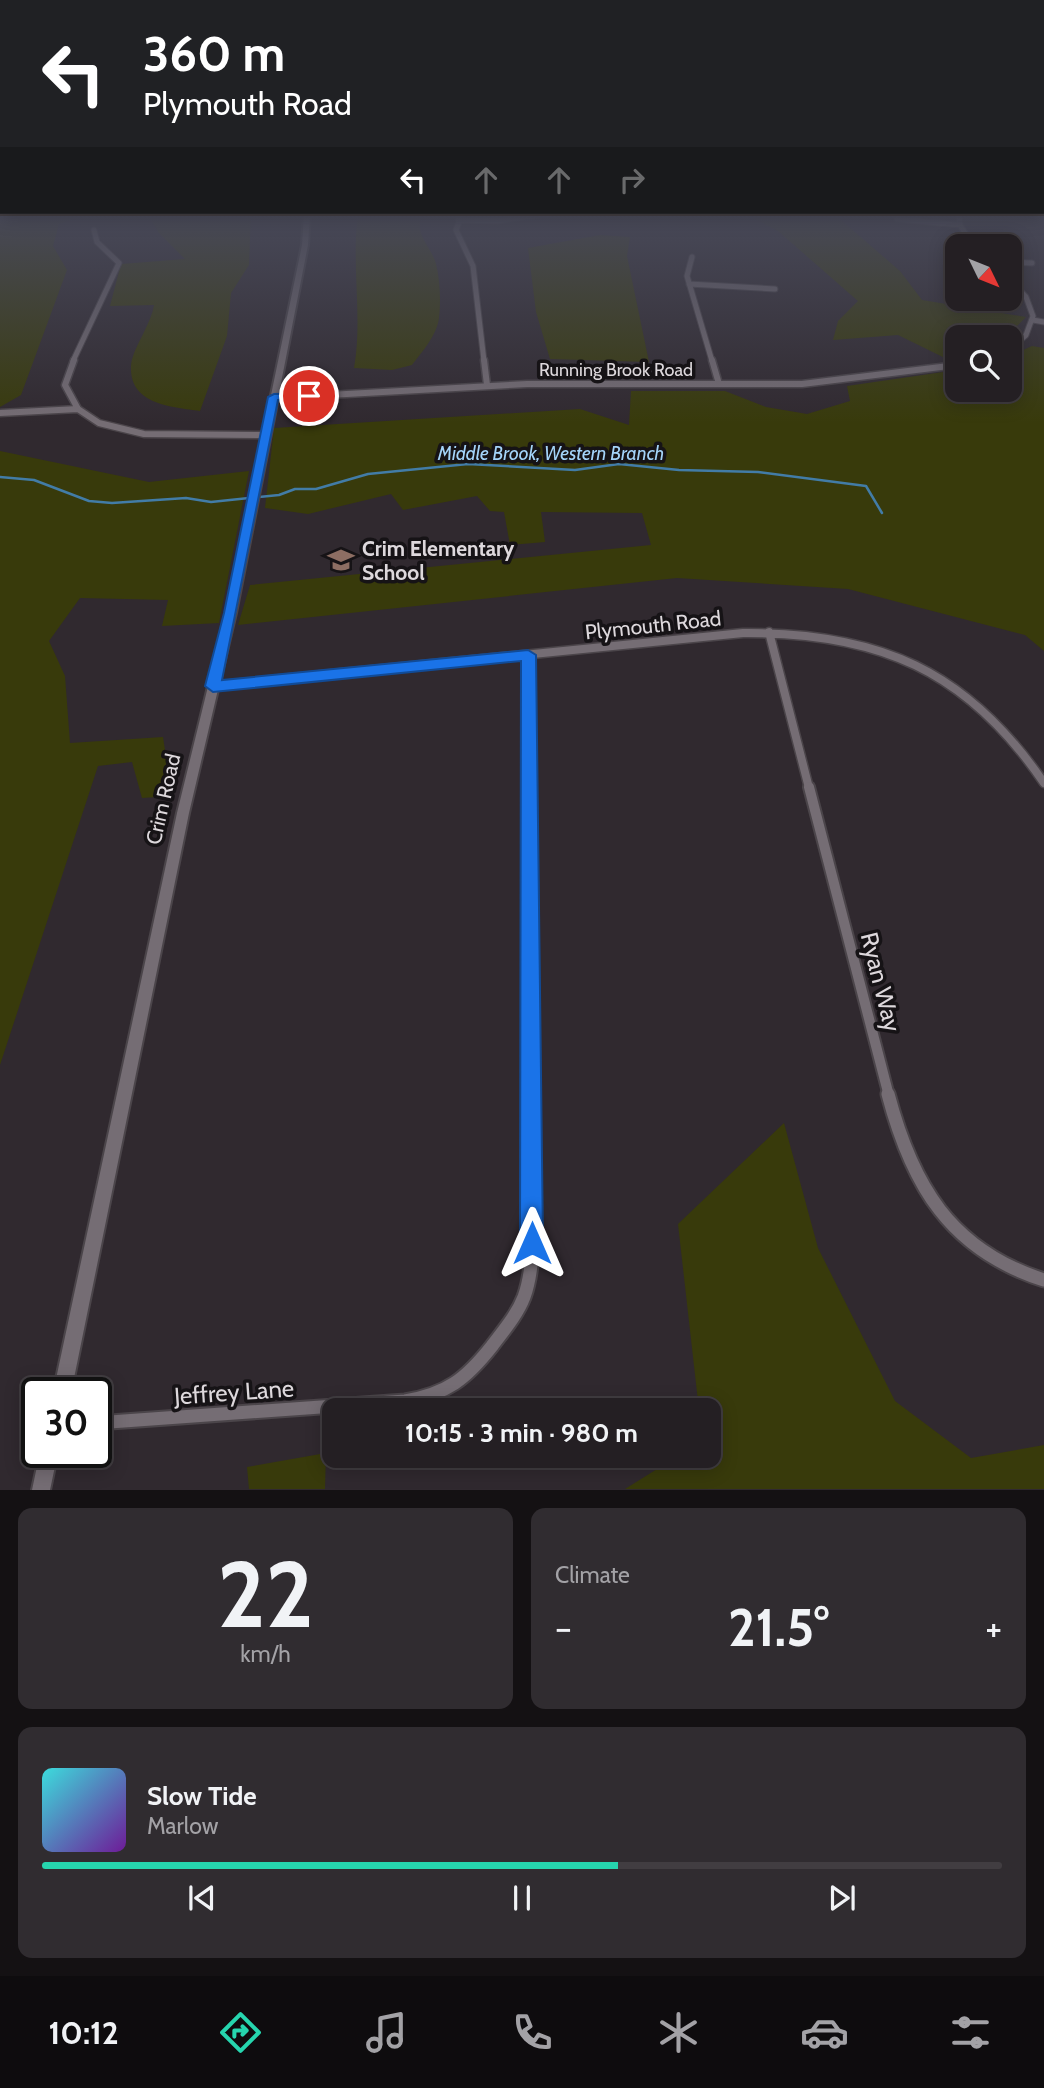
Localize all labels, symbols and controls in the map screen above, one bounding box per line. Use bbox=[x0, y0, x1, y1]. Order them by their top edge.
text: 360 m bbox=[143, 24, 285, 83]
icon: left bbox=[28, 28, 119, 119]
text: Plymouth Road bbox=[143, 84, 352, 123]
icon: left bbox=[394, 161, 432, 199]
icon: ahead bbox=[467, 161, 505, 199]
icon: ahead bbox=[540, 161, 578, 199]
icon: right bbox=[613, 161, 651, 199]
north arrow bbox=[945, 234, 1022, 312]
map controls bbox=[945, 234, 1022, 402]
button: search bbox=[945, 325, 1022, 402]
street label: Running Brook Road bbox=[539, 359, 693, 381]
pin bbox=[279, 366, 339, 426]
icon: arrive bbox=[290, 377, 328, 415]
water label: Middle Brook, Western Branch bbox=[437, 442, 664, 465]
place label: Crim Elementary School bbox=[362, 536, 515, 585]
school or university icon: Crim Elementary School bbox=[326, 545, 356, 575]
street label: Plymouth Road bbox=[584, 605, 722, 645]
street label: Crim Road bbox=[140, 751, 186, 847]
street label: Ryan Way bbox=[855, 929, 907, 1035]
position arrow bbox=[495, 1206, 569, 1280]
street label: Jeffrey Lane bbox=[172, 1373, 295, 1411]
speed limit sign: 30 bbox=[21, 1377, 112, 1468]
text: 10:15 · 3 min · 980 m bbox=[405, 1417, 638, 1449]
text: 22 bbox=[217, 1539, 314, 1650]
text: Climate bbox=[555, 1561, 630, 1589]
text: 21.5° bbox=[728, 1596, 829, 1659]
text: − bbox=[555, 1604, 572, 1651]
text: + bbox=[985, 1604, 1002, 1651]
text: km/h bbox=[240, 1640, 291, 1668]
text: Slow Tide bbox=[147, 1780, 257, 1812]
text: Marlow bbox=[147, 1812, 218, 1840]
icon: previous bbox=[183, 1879, 221, 1917]
icon: pause bbox=[503, 1879, 541, 1917]
icon: next bbox=[823, 1879, 861, 1917]
icon: directions bbox=[216, 2008, 265, 2057]
icon: music bbox=[362, 2008, 411, 2057]
icon: phone bbox=[508, 2008, 557, 2057]
icon: climate bbox=[654, 2008, 703, 2057]
icon: car bbox=[800, 2008, 849, 2057]
icon: filters bbox=[946, 2008, 995, 2057]
text: 10:12 bbox=[49, 2013, 119, 2052]

